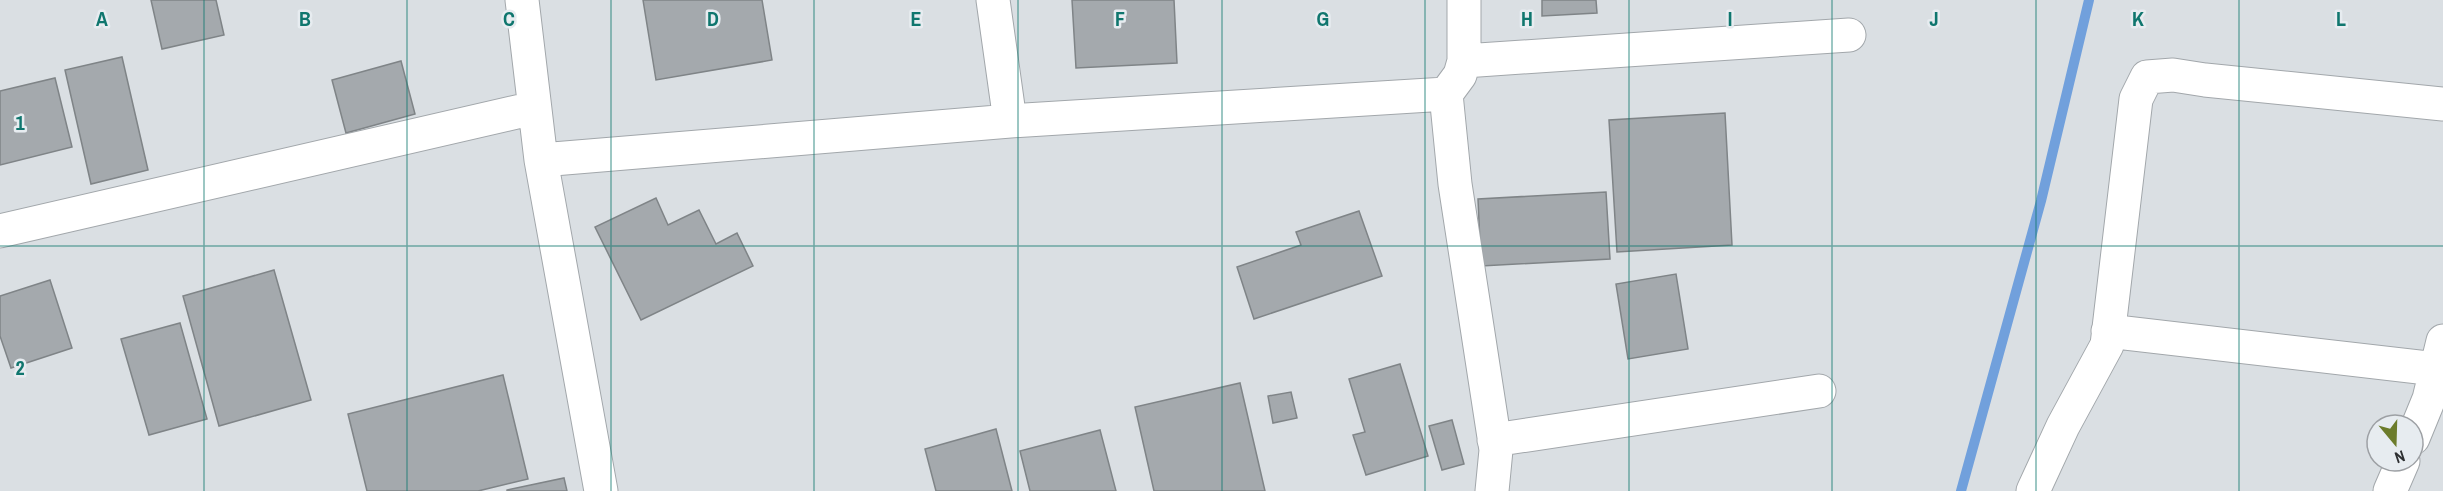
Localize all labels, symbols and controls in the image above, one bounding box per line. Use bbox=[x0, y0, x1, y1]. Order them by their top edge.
text: A bbox=[96, 5, 108, 32]
text: B bbox=[299, 5, 311, 32]
text: C bbox=[503, 5, 515, 32]
text: D bbox=[707, 5, 719, 32]
text: E bbox=[911, 5, 922, 32]
text: F bbox=[1115, 5, 1125, 32]
text: G bbox=[1317, 5, 1329, 32]
text: H bbox=[1521, 5, 1533, 32]
text: I bbox=[1728, 5, 1732, 32]
text: J bbox=[1929, 5, 1939, 32]
text: K bbox=[2132, 5, 2144, 32]
text: L bbox=[2336, 5, 2346, 32]
text: 1 bbox=[15, 109, 25, 136]
text: 2 bbox=[15, 354, 25, 381]
north arrow bbox=[2365, 413, 2425, 473]
text: N bbox=[2392, 445, 2408, 469]

